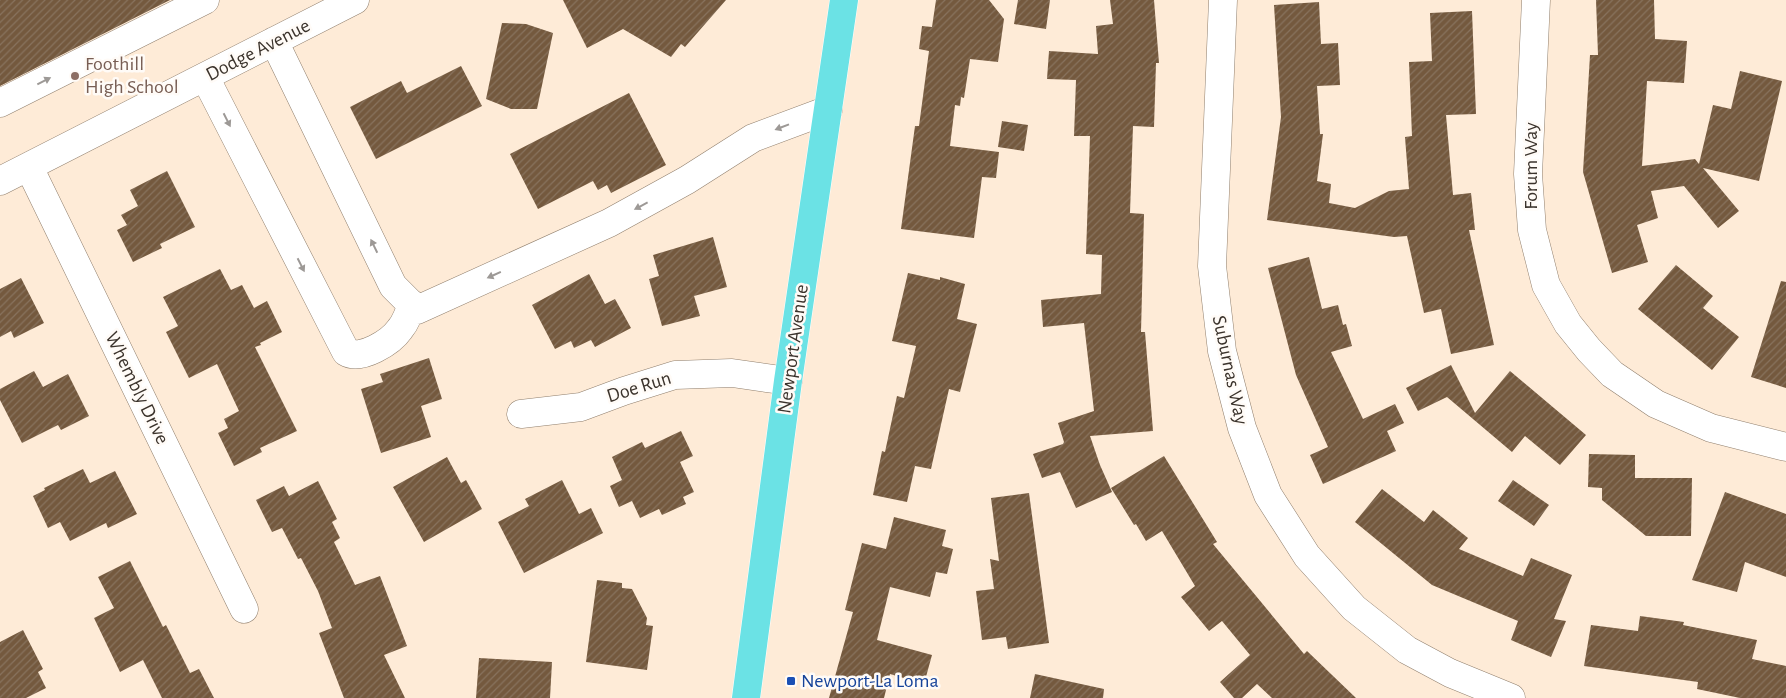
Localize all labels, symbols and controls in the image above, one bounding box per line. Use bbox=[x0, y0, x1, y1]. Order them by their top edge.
street label: Dodge Avenue bbox=[203, 15, 313, 85]
place label: Foothill High School bbox=[85, 54, 179, 97]
marker: Foothill High School bbox=[69, 70, 81, 82]
one-way arrow bbox=[36, 77, 51, 85]
one-way arrow bbox=[223, 113, 231, 127]
street label: Forum Way bbox=[1521, 122, 1541, 210]
one-way arrow bbox=[774, 123, 789, 131]
one-way arrow bbox=[633, 202, 648, 210]
one-way arrow bbox=[369, 239, 377, 253]
one-way arrow bbox=[297, 258, 305, 272]
one-way arrow bbox=[487, 271, 501, 279]
street label: Newport Avenue bbox=[774, 283, 812, 415]
street label: Suburnas Way bbox=[1209, 314, 1251, 427]
street label: Whembly Drive bbox=[101, 329, 173, 447]
street label: Doe Run bbox=[604, 368, 674, 406]
place label: Newport-La Loma bbox=[801, 671, 939, 691]
marker: Newport-La Loma bbox=[785, 675, 797, 687]

